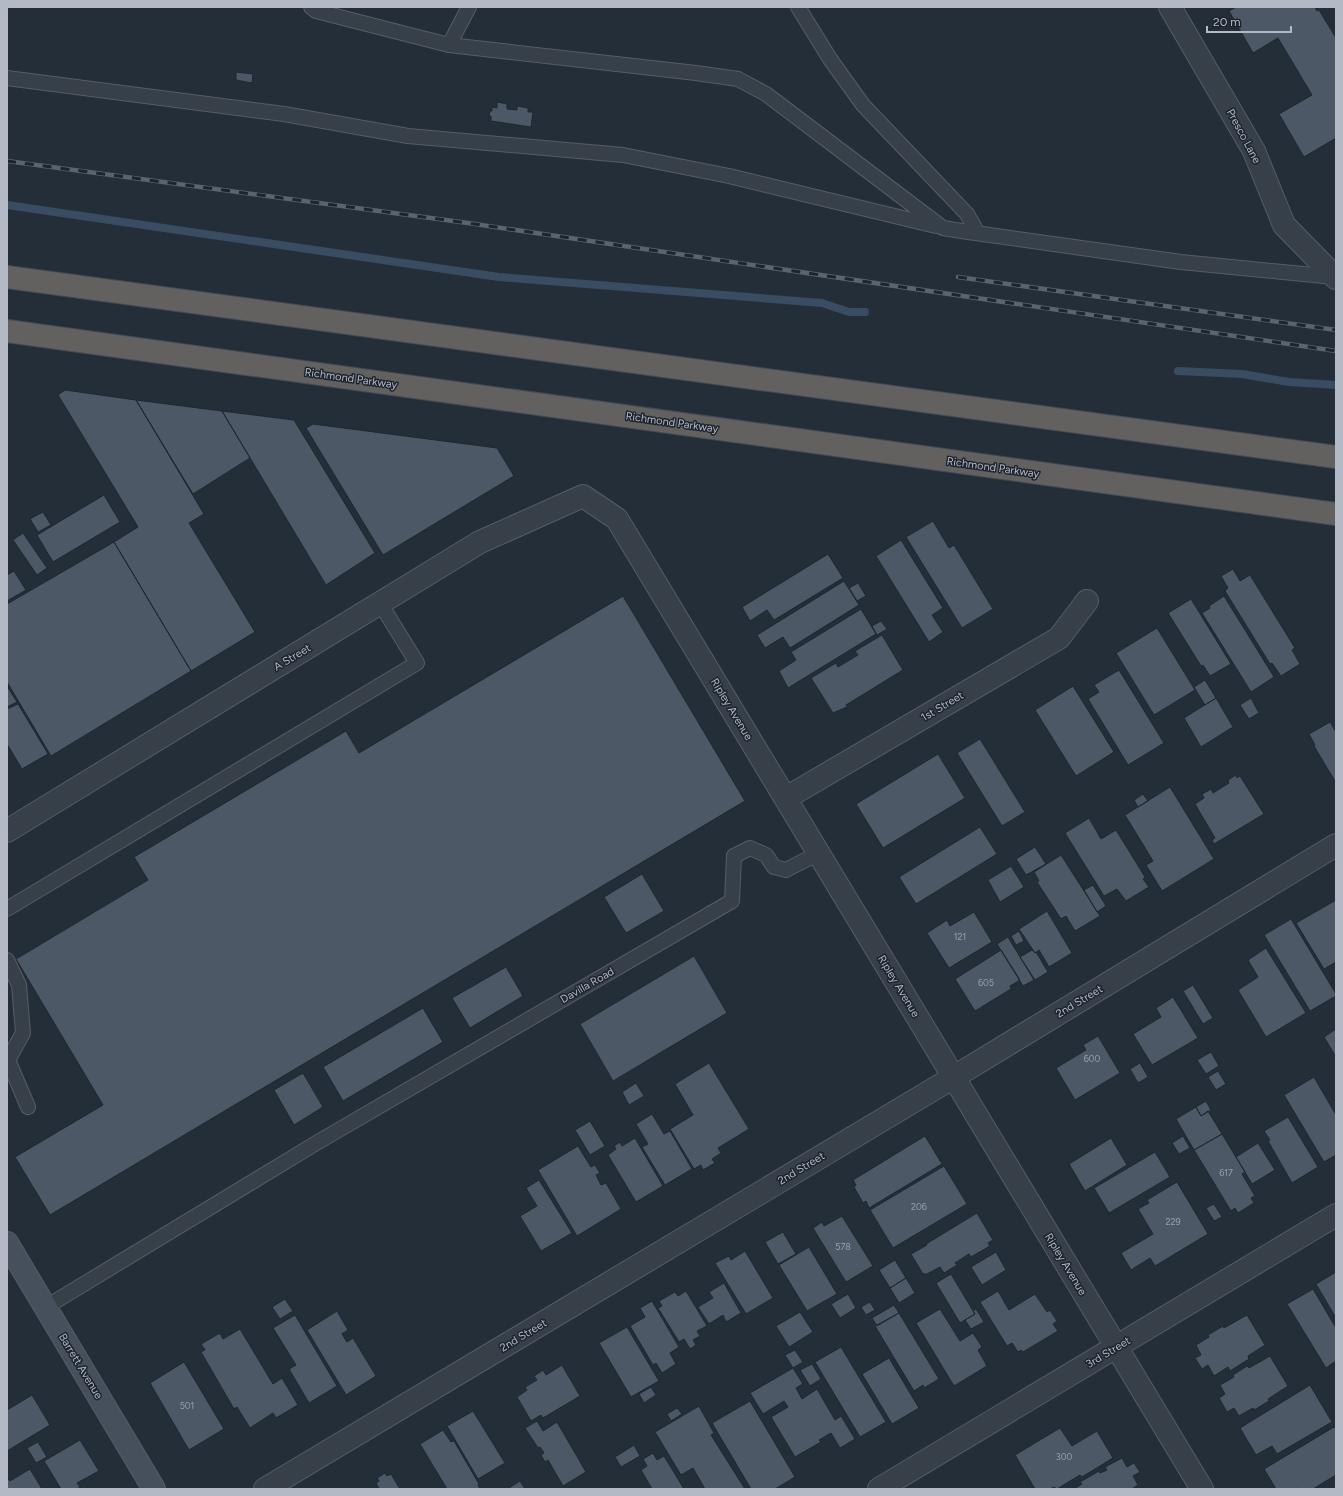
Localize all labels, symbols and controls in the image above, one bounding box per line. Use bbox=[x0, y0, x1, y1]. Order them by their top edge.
scale bar bbox=[1207, 8, 1291, 34]
text: 20 m bbox=[1213, 15, 1241, 29]
street label: Presco Lane bbox=[1224, 107, 1263, 166]
street label: Richmond Parkway bbox=[304, 366, 398, 391]
street label: Richmond Parkway bbox=[625, 410, 719, 435]
street label: Richmond Parkway bbox=[946, 455, 1040, 480]
street label: A Street bbox=[271, 641, 313, 674]
street label: Ripley Avenue bbox=[708, 676, 755, 743]
street label: 1st Street bbox=[919, 689, 966, 724]
house number: 121 bbox=[954, 931, 966, 942]
street label: Ripley Avenue bbox=[875, 953, 922, 1020]
street label: Davilla Road bbox=[558, 965, 616, 1006]
house number: 605 bbox=[978, 977, 994, 988]
street label: 2nd Street bbox=[1054, 982, 1105, 1020]
house number: 600 bbox=[1084, 1053, 1101, 1064]
street label: 2nd Street bbox=[776, 1149, 827, 1187]
house number: 617 bbox=[1219, 1167, 1233, 1178]
house number: 206 bbox=[911, 1201, 927, 1212]
house number: 229 bbox=[1165, 1216, 1181, 1227]
street label: Ripley Avenue bbox=[1042, 1231, 1089, 1298]
house number: 578 bbox=[835, 1241, 851, 1252]
street label: 2nd Street bbox=[498, 1316, 549, 1354]
street label: Barrett Avenue bbox=[56, 1331, 105, 1401]
street label: 3rd Street bbox=[1084, 1334, 1133, 1371]
house number: 501 bbox=[180, 1400, 194, 1411]
house number: 300 bbox=[1056, 1451, 1072, 1462]

